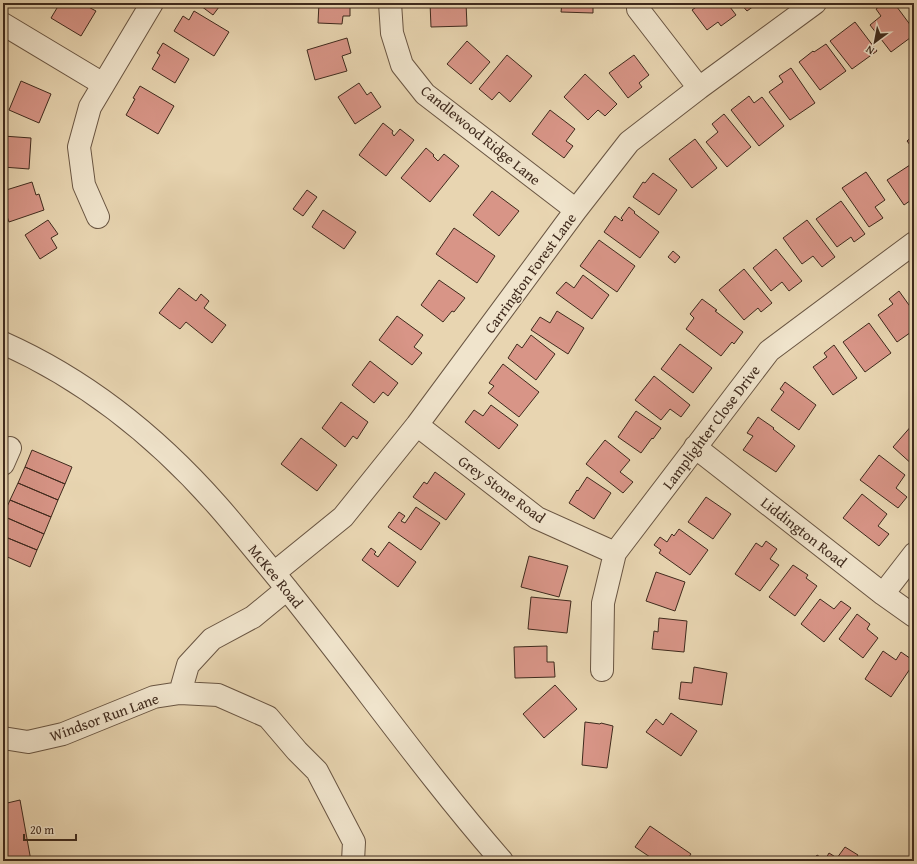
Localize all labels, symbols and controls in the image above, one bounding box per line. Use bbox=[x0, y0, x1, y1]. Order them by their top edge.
north arrow bbox=[855, 22, 895, 62]
text: N bbox=[862, 41, 877, 59]
street label: Candlewood Ridge Lane bbox=[417, 80, 545, 190]
street label: Carrington Forest Lane bbox=[479, 209, 581, 337]
street label: Lamplighter Close Drive bbox=[657, 360, 765, 494]
street label: Grey Stone Road bbox=[454, 450, 550, 528]
street label: Liddington Road bbox=[757, 492, 851, 572]
street label: McKee Road bbox=[244, 540, 308, 612]
street label: Windsor Run Lane bbox=[46, 687, 162, 747]
scale bar bbox=[24, 816, 76, 842]
text: 20 m bbox=[30, 821, 54, 838]

